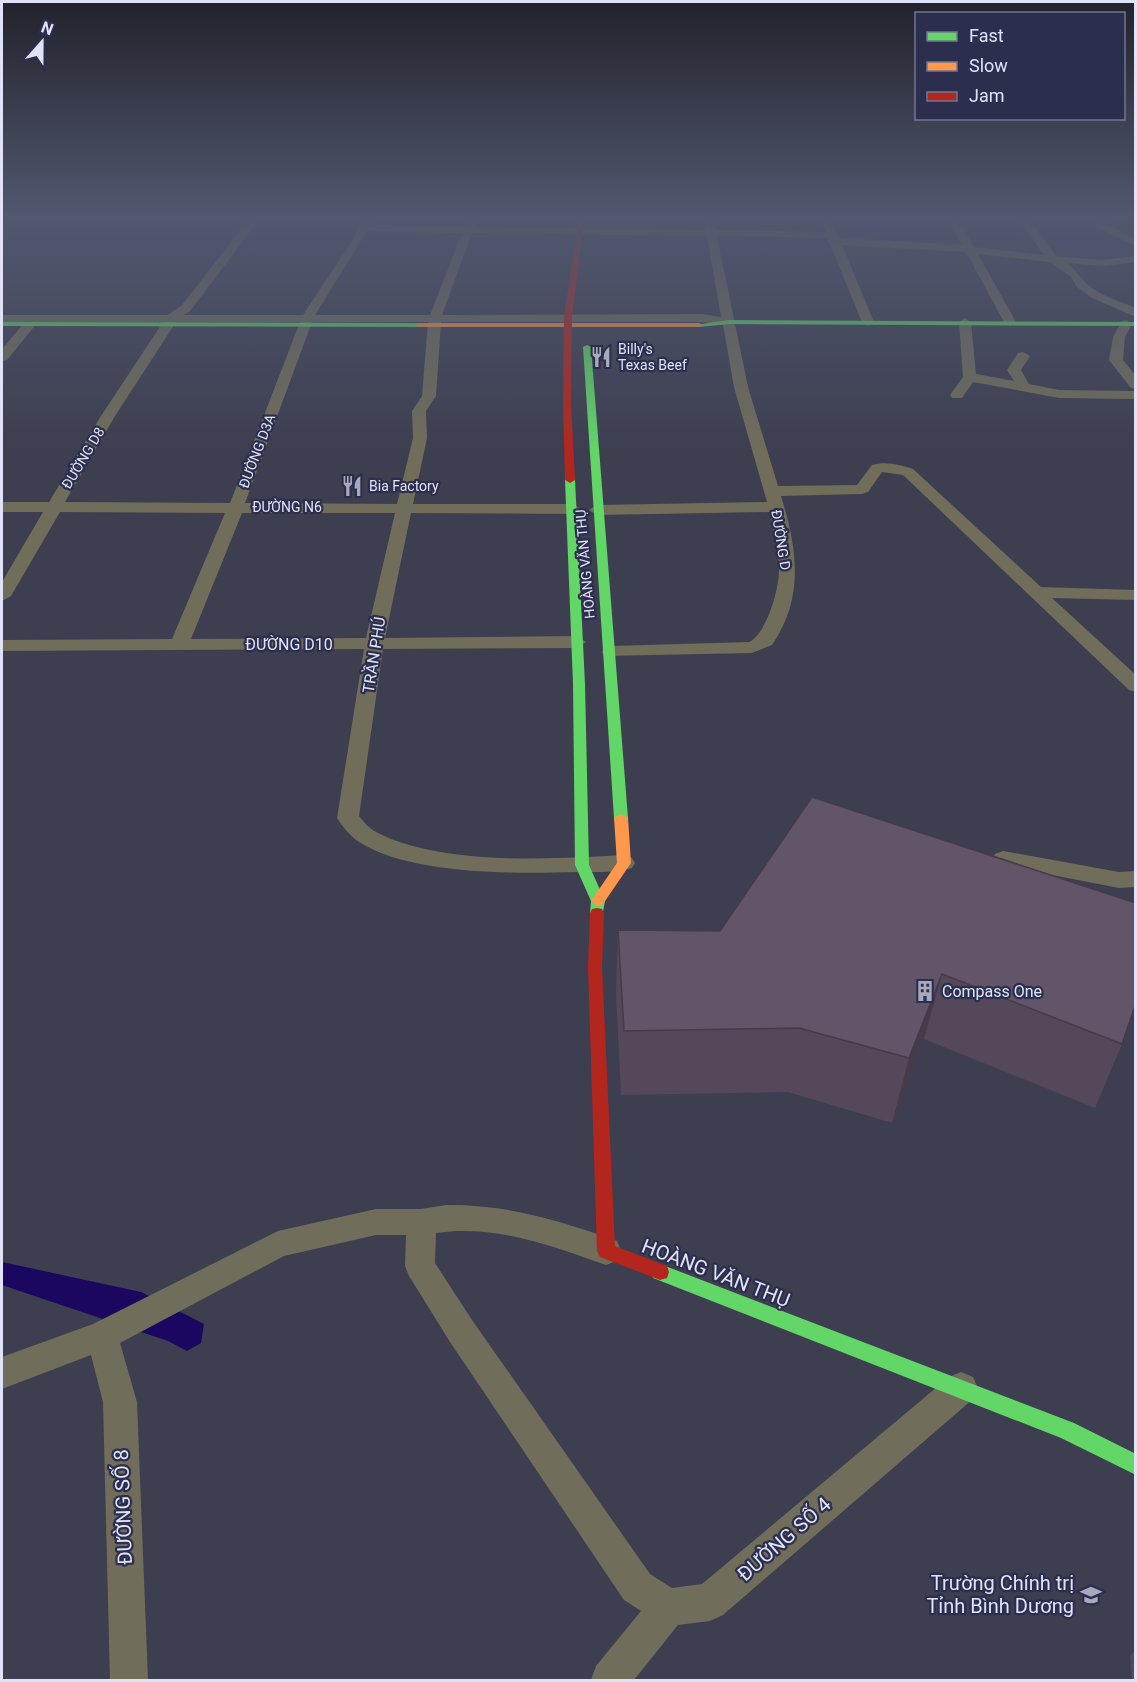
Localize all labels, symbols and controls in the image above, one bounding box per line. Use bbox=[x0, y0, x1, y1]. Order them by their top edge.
north arrow bbox=[12, 12, 72, 72]
legend bbox=[915, 12, 1125, 120]
text: N bbox=[39, 18, 56, 39]
text: Fast bbox=[969, 25, 1004, 46]
text: Slow bbox=[969, 55, 1008, 76]
text: Jam bbox=[969, 85, 1005, 106]
place label: Billy's Texas Beef bbox=[618, 341, 687, 373]
restaurant icon: Billy's Texas Beef bbox=[589, 345, 613, 369]
street label: ĐƯỜNG D3A bbox=[235, 411, 278, 490]
street label: ĐƯỜNG D8 bbox=[58, 424, 108, 492]
restaurant icon: Bia Factory bbox=[340, 474, 364, 498]
place label: Bia Factory bbox=[369, 478, 439, 494]
street label: ĐƯỜNG N6 bbox=[252, 498, 322, 515]
street label: ĐƯỜNG D bbox=[768, 508, 795, 571]
street label: HOÀNG VĂN THỤ bbox=[571, 509, 598, 619]
street label: TRẦN PHÚ bbox=[358, 615, 389, 695]
street label: ĐƯỜNG D10 bbox=[245, 635, 333, 654]
building icon: Compass One bbox=[913, 979, 937, 1003]
place label: Compass One bbox=[942, 982, 1042, 1001]
street label: HOÀNG VĂN THỤ bbox=[639, 1234, 793, 1312]
street label: ĐƯỜNG SỐ 8 bbox=[108, 1449, 137, 1565]
street label: ĐƯỜNG SỐ 4 bbox=[732, 1491, 836, 1586]
place label: Trường Chính trị Tỉnh Bình Dương bbox=[926, 1571, 1074, 1618]
school or university icon: Trường Chính trị Tỉnh Bình Dương bbox=[1079, 1583, 1103, 1607]

